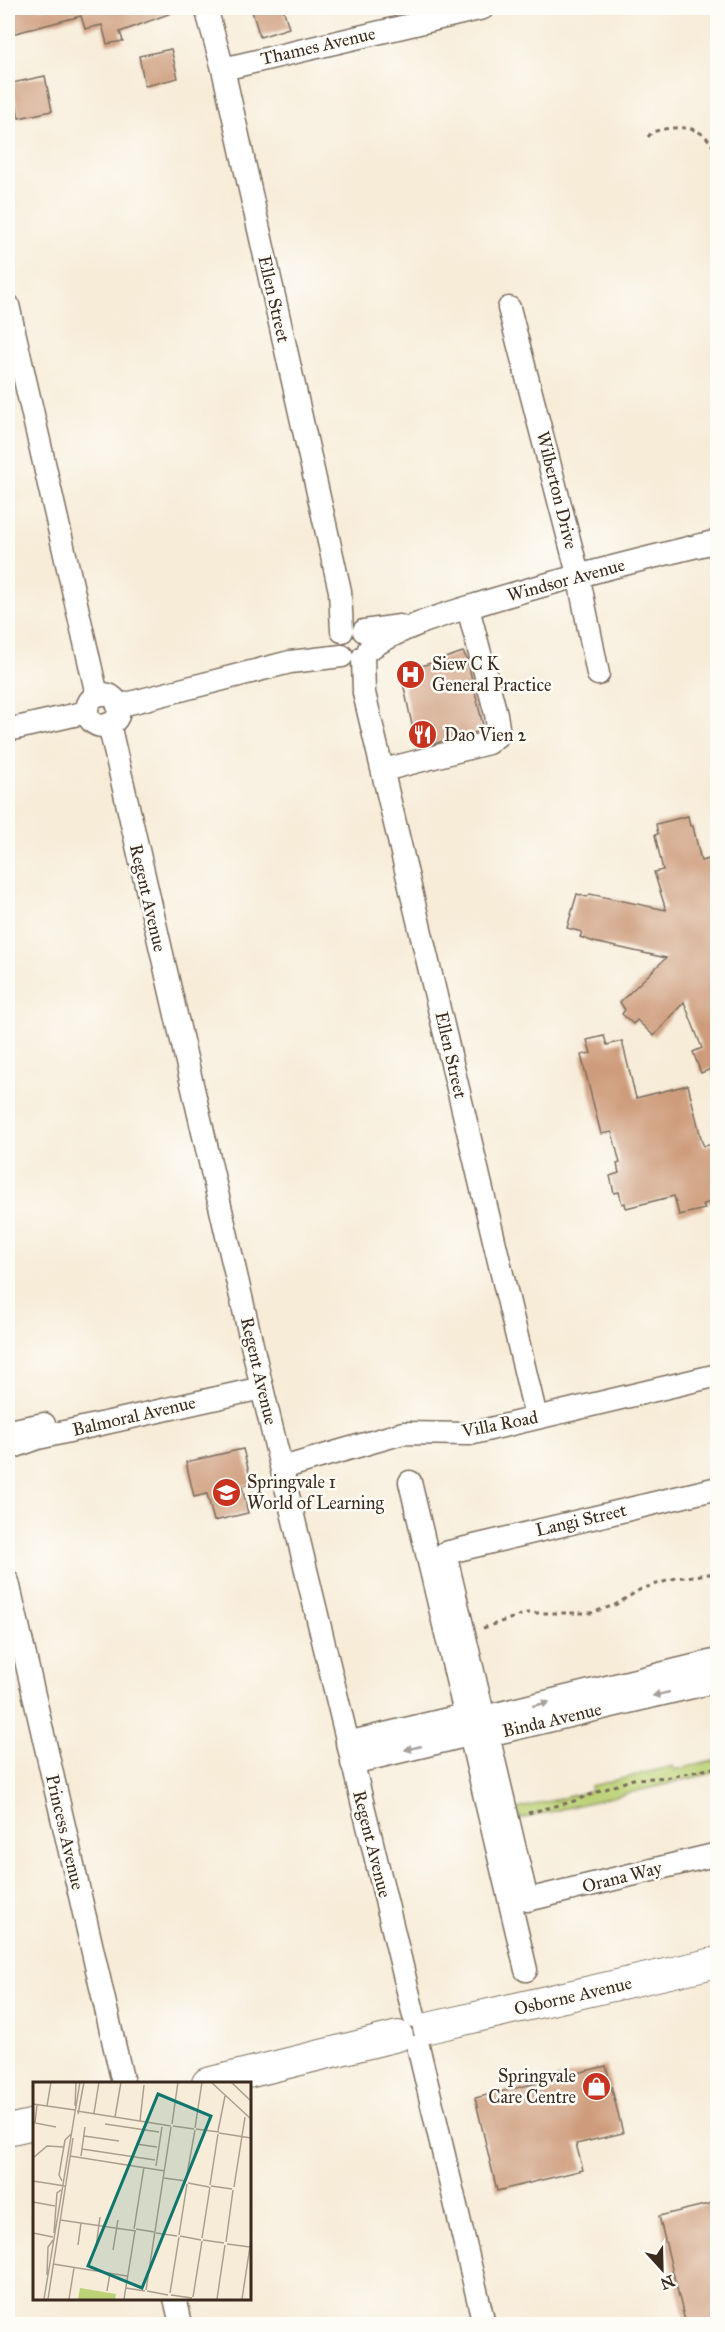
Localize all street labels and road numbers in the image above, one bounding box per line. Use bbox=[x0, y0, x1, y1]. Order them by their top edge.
street label: Thames Avenue bbox=[259, 22, 377, 70]
street label: Ellen Street bbox=[253, 253, 295, 345]
street label: Wilberton Drive bbox=[532, 429, 582, 551]
street label: Windsor Avenue bbox=[505, 554, 627, 606]
street label: Regent Avenue bbox=[124, 842, 171, 954]
street label: Ellen Street bbox=[430, 1009, 472, 1101]
street label: Regent Avenue bbox=[235, 1315, 282, 1427]
street label: Balmoral Avenue bbox=[70, 1391, 198, 1441]
street label: Villa Road bbox=[459, 1406, 540, 1442]
street label: Langi Street bbox=[533, 1499, 629, 1542]
street label: Binda Avenue bbox=[500, 1698, 604, 1742]
street label: Princess Avenue bbox=[41, 1772, 89, 1892]
street label: Regent Avenue bbox=[347, 1788, 396, 1900]
street label: Orana Way bbox=[580, 1856, 665, 1898]
street label: Osborne Avenue bbox=[512, 1972, 634, 2020]

